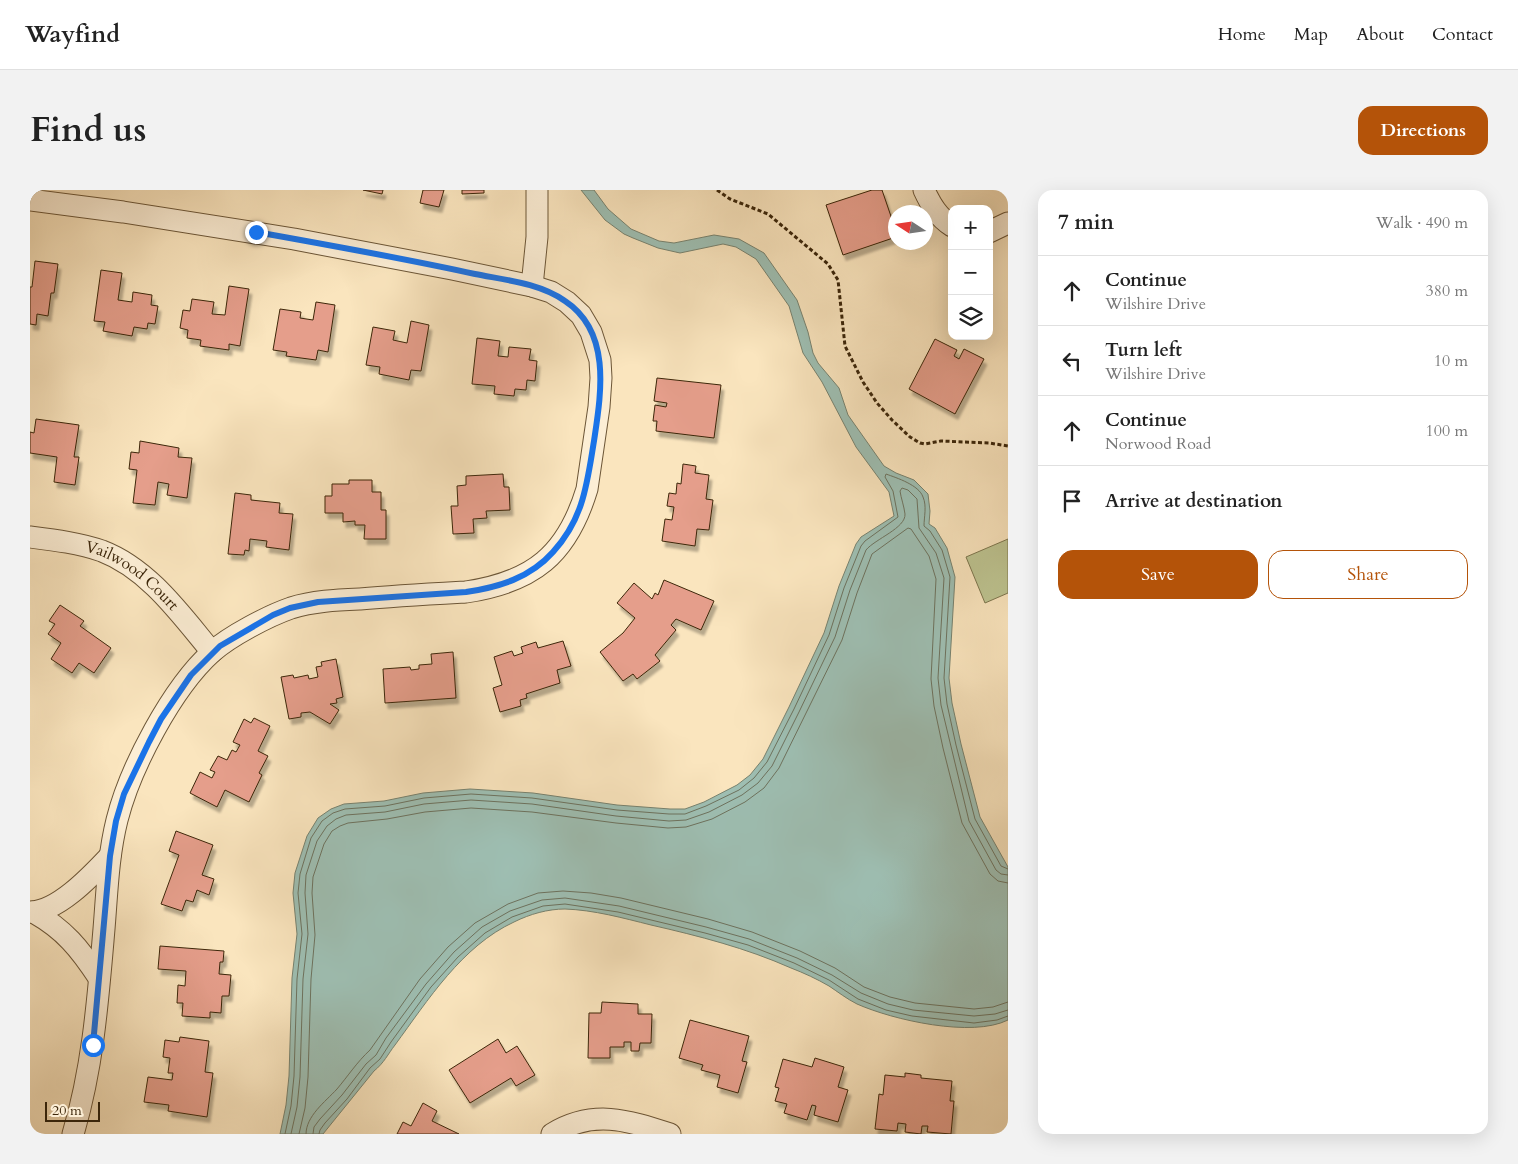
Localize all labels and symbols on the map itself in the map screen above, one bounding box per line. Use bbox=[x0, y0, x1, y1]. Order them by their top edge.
north arrow bbox=[888, 205, 933, 250]
route end bbox=[245, 221, 268, 244]
street label: Vailwood Court bbox=[83, 536, 184, 615]
route start bbox=[82, 1034, 105, 1057]
scale bar bbox=[45, 1099, 100, 1122]

